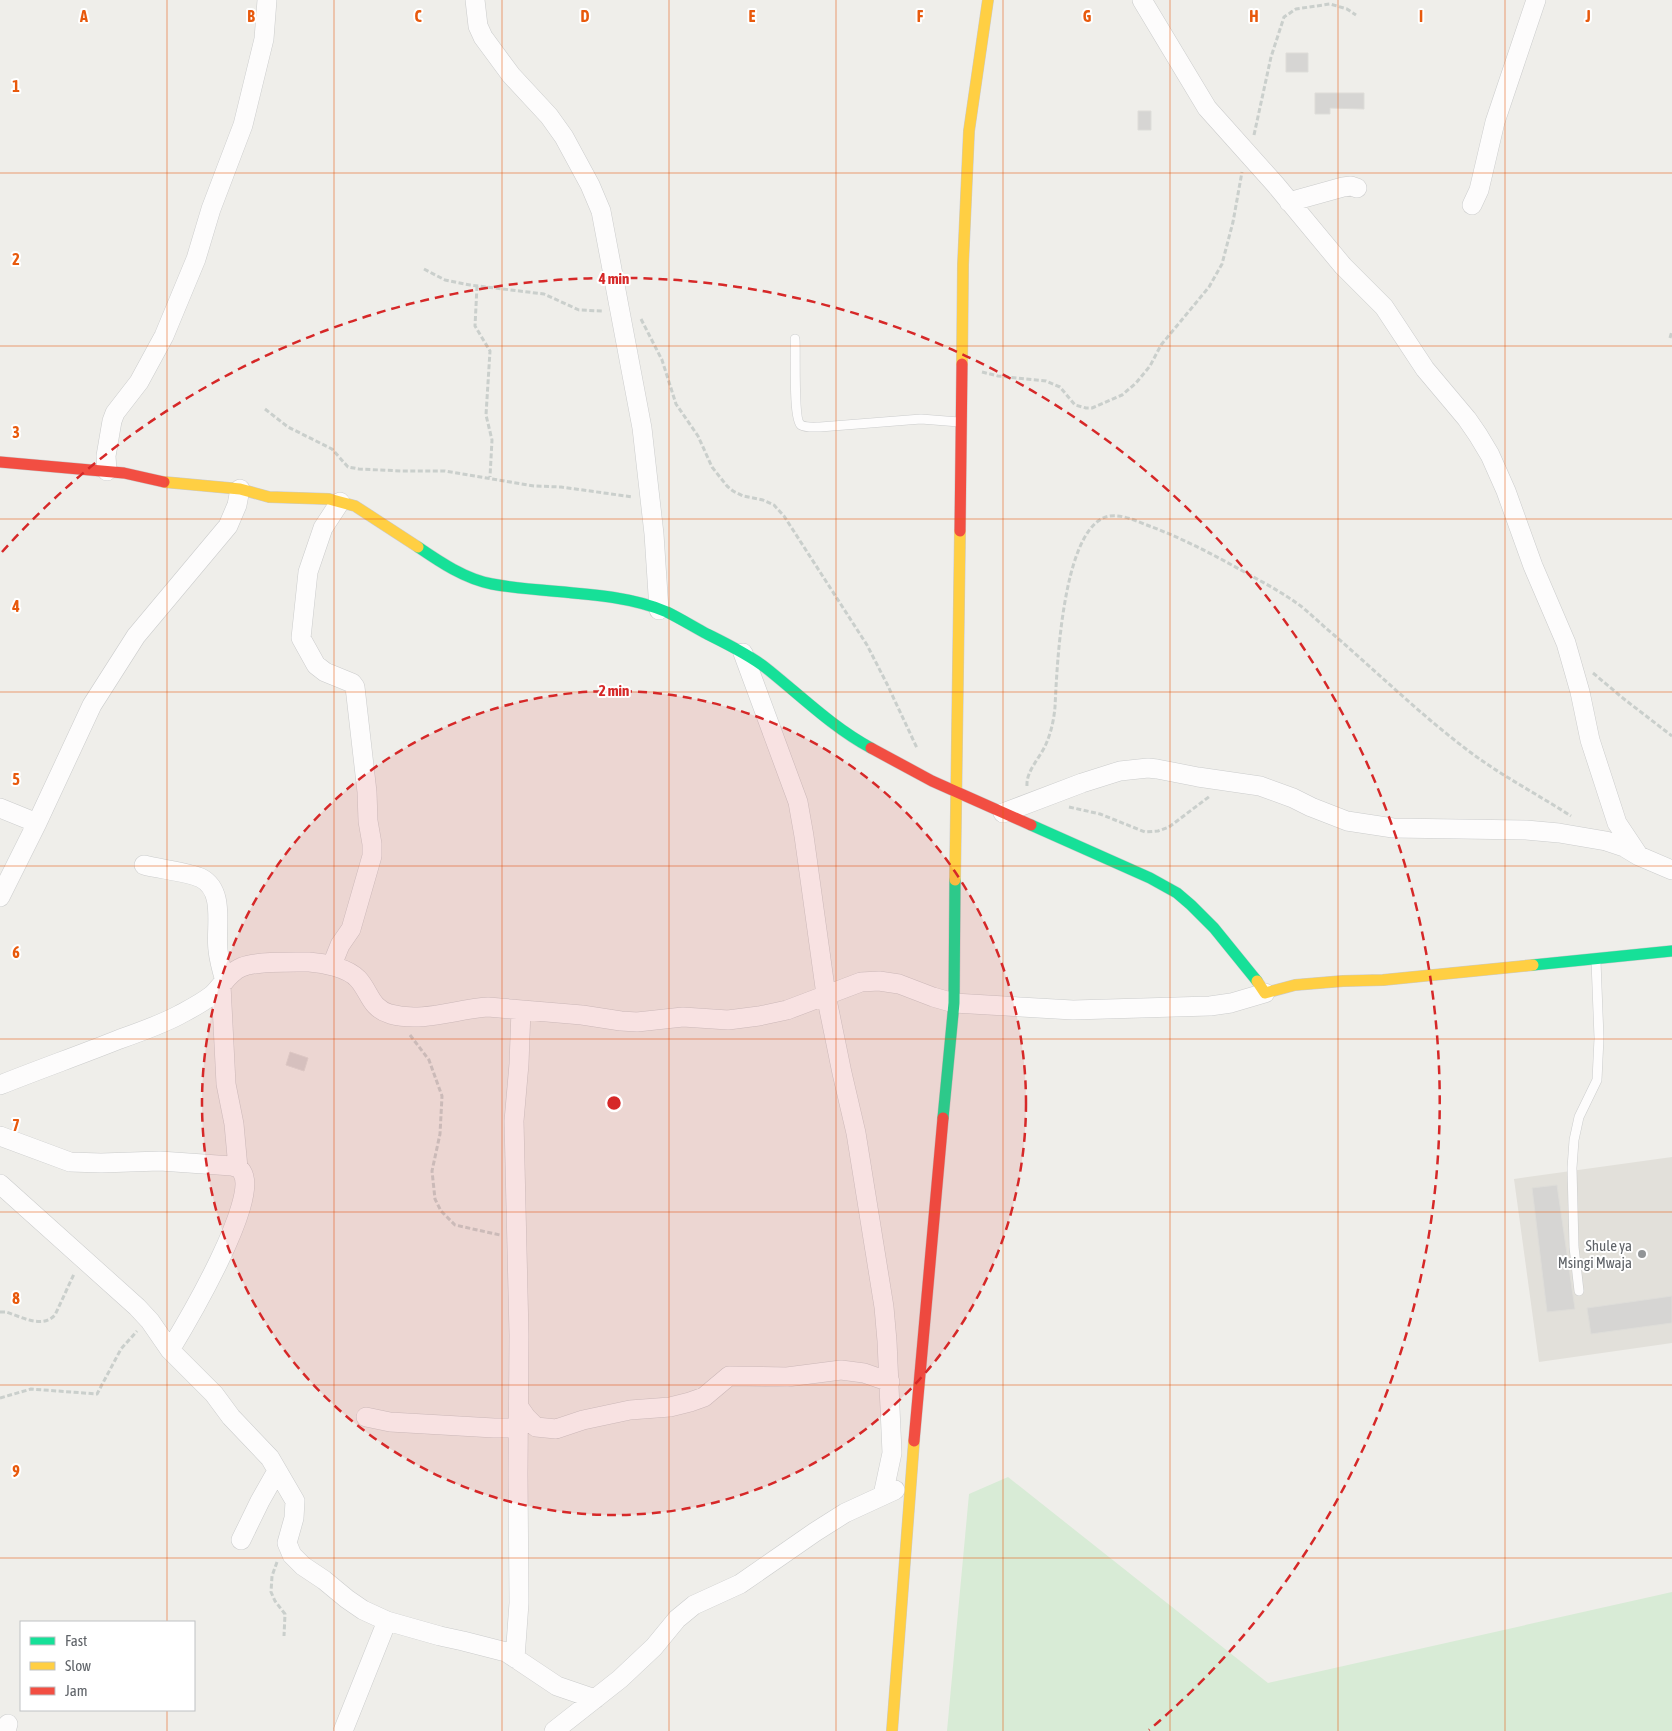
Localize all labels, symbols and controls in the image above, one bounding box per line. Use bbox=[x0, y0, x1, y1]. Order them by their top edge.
text: A bbox=[79, 7, 88, 25]
text: B bbox=[247, 7, 255, 25]
text: C bbox=[414, 7, 422, 25]
text: D bbox=[581, 7, 590, 25]
text: E bbox=[749, 7, 756, 25]
text: F bbox=[917, 7, 924, 25]
text: G bbox=[1083, 7, 1092, 25]
text: H bbox=[1249, 7, 1259, 25]
text: I bbox=[1419, 7, 1423, 25]
text: J bbox=[1584, 7, 1591, 25]
text: 1 bbox=[12, 77, 20, 95]
text: 2 bbox=[12, 250, 20, 268]
text: 4 min bbox=[598, 270, 629, 287]
text: 3 bbox=[12, 423, 20, 441]
text: 4 bbox=[11, 597, 20, 615]
text: 2 min bbox=[599, 682, 629, 699]
text: 5 bbox=[12, 770, 20, 788]
text: 6 bbox=[12, 943, 20, 961]
centre of rings bbox=[605, 1094, 623, 1112]
text: 7 bbox=[12, 1116, 20, 1134]
place label: Shule ya Msingi Mwaja bbox=[1558, 1237, 1632, 1271]
marker: Shule ya Msingi Mwaja bbox=[1636, 1248, 1648, 1260]
text: 8 bbox=[12, 1289, 20, 1307]
text: 9 bbox=[12, 1462, 20, 1480]
legend bbox=[20, 1621, 195, 1711]
text: Fast bbox=[65, 1632, 87, 1649]
text: Slow bbox=[65, 1657, 91, 1674]
text: Jam bbox=[65, 1682, 88, 1699]

